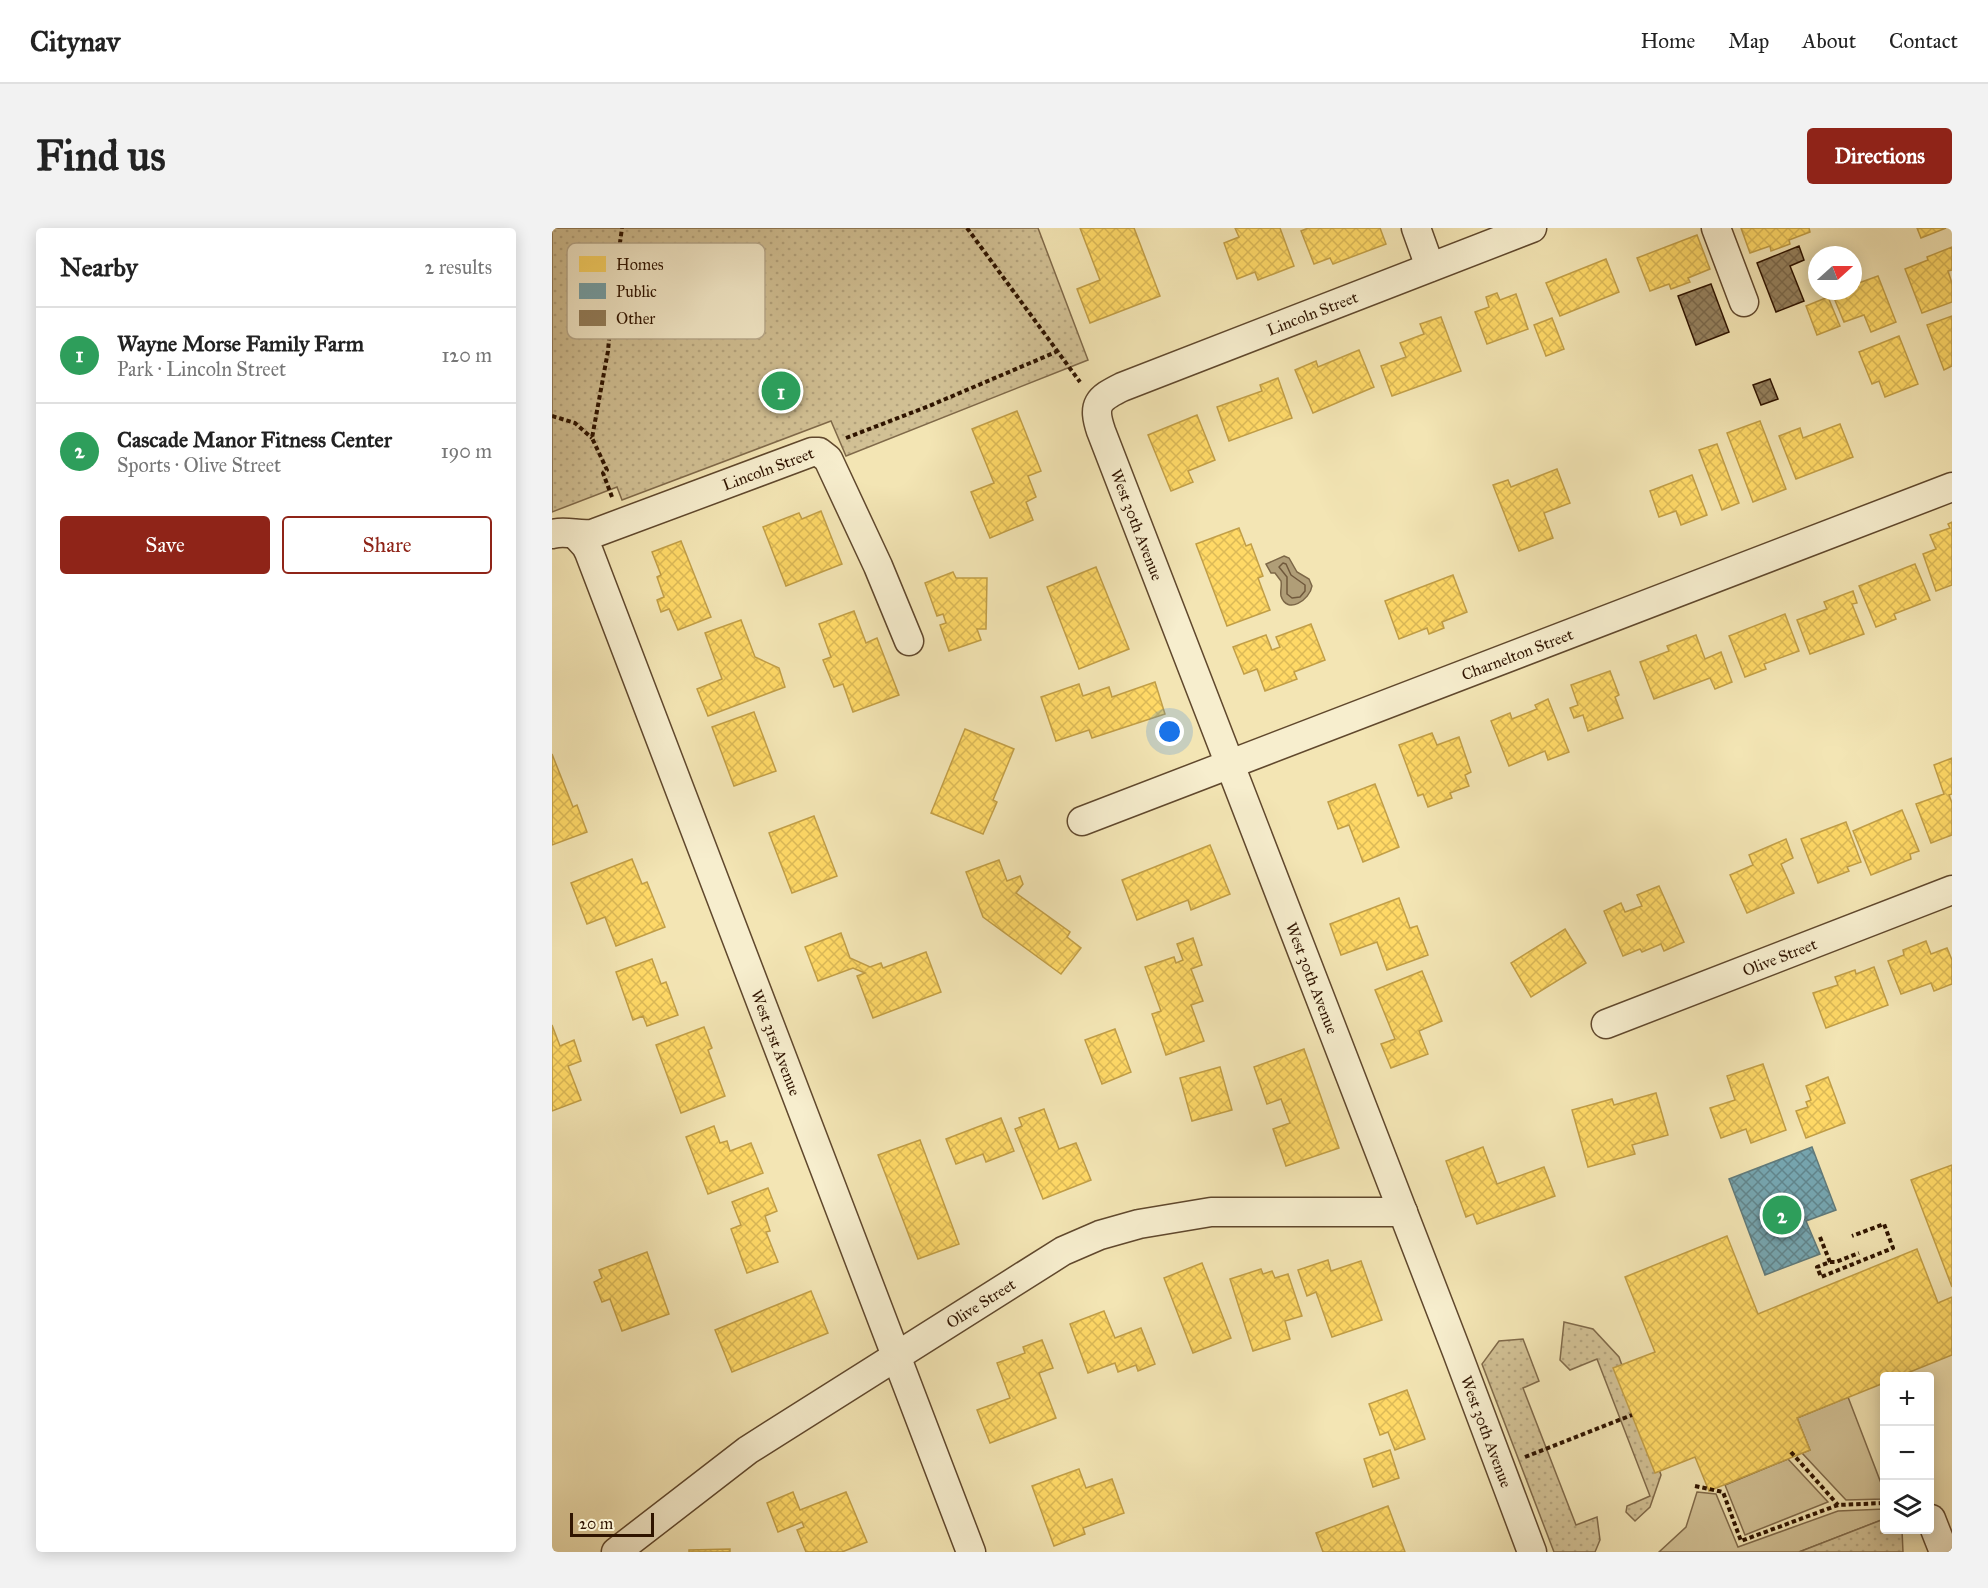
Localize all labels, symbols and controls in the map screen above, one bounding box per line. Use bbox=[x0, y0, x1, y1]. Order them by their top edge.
text: Citynav bbox=[30, 24, 120, 59]
text: Home bbox=[1640, 28, 1695, 54]
text: Map bbox=[1728, 28, 1769, 54]
text: About bbox=[1802, 28, 1856, 54]
text: Contact bbox=[1889, 28, 1958, 54]
button: Directions bbox=[1807, 128, 1952, 184]
text: Find us bbox=[36, 130, 166, 182]
legend bbox=[567, 243, 765, 339]
north arrow bbox=[1808, 246, 1862, 300]
text: Nearby bbox=[60, 251, 138, 283]
text: 2 results bbox=[424, 255, 492, 279]
text: Homes bbox=[616, 255, 664, 274]
text: Public bbox=[616, 282, 657, 301]
street label: Lincoln Street bbox=[1264, 287, 1361, 340]
text: Other bbox=[616, 309, 655, 328]
text: Wayne Morse Family Farm bbox=[117, 330, 364, 357]
text: 1 bbox=[76, 343, 83, 367]
text: 120 m bbox=[441, 343, 492, 367]
text: Park · Lincoln Street bbox=[117, 357, 286, 381]
pin: 1 bbox=[762, 368, 800, 414]
text: Cascade Manor Fitness Center bbox=[117, 426, 392, 453]
text: 2 bbox=[75, 439, 84, 463]
text: 190 m bbox=[441, 439, 492, 463]
street label: Lincoln Street bbox=[720, 443, 817, 495]
text: Sports · Olive Street bbox=[117, 453, 281, 477]
street label: West 30th Avenue bbox=[1107, 466, 1167, 584]
button: Save bbox=[60, 516, 270, 574]
button: Share bbox=[282, 516, 492, 574]
street label: Charnelton Street bbox=[1459, 624, 1576, 684]
your location bbox=[1155, 717, 1184, 746]
street label: West 30th Avenue bbox=[1282, 920, 1342, 1037]
street label: Olive Street bbox=[1740, 934, 1820, 980]
street label: West 31st Avenue bbox=[747, 987, 805, 1099]
pin: 2 bbox=[1762, 1192, 1802, 1238]
street label: Olive Street bbox=[943, 1274, 1019, 1332]
map controls bbox=[1880, 1372, 1934, 1534]
button: + bbox=[1880, 1372, 1934, 1426]
street label: West 30th Avenue bbox=[1457, 1373, 1516, 1491]
button: − bbox=[1880, 1426, 1934, 1480]
button: layers bbox=[1880, 1480, 1934, 1534]
scale bar bbox=[570, 1510, 654, 1538]
text: 20 m bbox=[579, 1514, 613, 1533]

